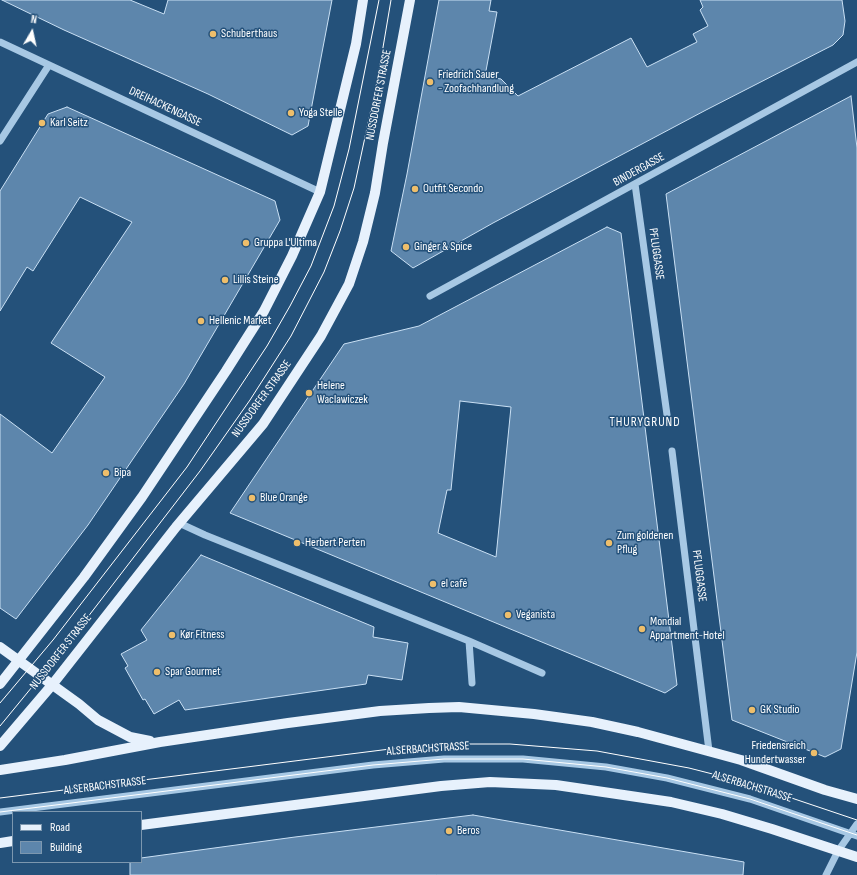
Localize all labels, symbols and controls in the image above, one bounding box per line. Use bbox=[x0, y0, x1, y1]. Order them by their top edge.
north arrow bbox=[12, 12, 52, 52]
text: N bbox=[30, 13, 38, 27]
place label: Schuberthaus bbox=[221, 27, 277, 41]
marker: Schuberthaus bbox=[208, 29, 218, 39]
street label: NUSSDORFER STRASSE bbox=[363, 48, 395, 142]
place label: Friedrich Sauer - Zoofachhandlung bbox=[438, 68, 514, 96]
marker: Friedrich Sauer - Zoofachhandlung bbox=[425, 77, 435, 87]
street label: DREIHACKENGASSE bbox=[126, 84, 204, 130]
place label: Yoga Stelle bbox=[299, 106, 342, 120]
marker: Yoga Stelle bbox=[286, 108, 296, 118]
place label: Karl Seitz bbox=[50, 116, 88, 130]
marker: Karl Seitz bbox=[37, 118, 47, 128]
street label: BINDERGASSE bbox=[611, 150, 667, 190]
place label: Outfit Secondo bbox=[423, 182, 483, 196]
marker: Outfit Secondo bbox=[410, 184, 420, 194]
street label: PFLUGGASSE bbox=[645, 227, 667, 281]
place label: Gruppa L'Ultima bbox=[254, 236, 317, 250]
marker: Gruppa L'Ultima bbox=[241, 238, 251, 248]
place label: Ginger & Spice bbox=[414, 240, 472, 254]
marker: Ginger & Spice bbox=[401, 242, 411, 252]
place label: Lillis Steine bbox=[233, 273, 279, 287]
marker: Lillis Steine bbox=[220, 275, 230, 285]
place label: Hellenic Market bbox=[209, 314, 271, 328]
marker: Hellenic Market bbox=[196, 316, 206, 326]
street label: NUSSDORFER STRASSE bbox=[229, 357, 295, 441]
place label: Helene Waclawiczek bbox=[317, 379, 368, 407]
marker: Helene Waclawiczek bbox=[304, 388, 314, 398]
district label: THURYGRUND bbox=[609, 415, 681, 431]
place label: Bipa bbox=[114, 466, 131, 480]
marker: Bipa bbox=[101, 468, 111, 478]
place label: Blue Orange bbox=[260, 491, 308, 505]
marker: Blue Orange bbox=[247, 493, 257, 503]
place label: Zum goldenen Pflug bbox=[617, 529, 673, 557]
place label: Herbert Perten bbox=[305, 536, 365, 550]
marker: Herbert Perten bbox=[292, 538, 302, 548]
marker: Zum goldenen Pflug bbox=[604, 538, 614, 548]
street label: PFLUGGASSE bbox=[689, 549, 709, 603]
place label: el café bbox=[441, 577, 467, 591]
marker: el café bbox=[428, 579, 438, 589]
place label: Veganista bbox=[516, 608, 555, 622]
marker: Veganista bbox=[503, 610, 513, 620]
street label: NUSSDORFER STRASSE bbox=[27, 611, 95, 693]
place label: Mondial Appartment-Hotel bbox=[650, 615, 725, 643]
marker: Mondial Appartment-Hotel bbox=[637, 624, 647, 634]
place label: Kør Fitness bbox=[180, 628, 225, 642]
marker: Kør Fitness bbox=[167, 630, 177, 640]
place label: Spar Gourmet bbox=[165, 665, 221, 679]
marker: Spar Gourmet bbox=[152, 667, 162, 677]
place label: GK Studio bbox=[760, 703, 799, 717]
marker: GK Studio bbox=[747, 705, 757, 715]
street label: ALSERBACHSTRASSE bbox=[386, 739, 470, 759]
place label: Friedensreich Hundertwasser bbox=[745, 739, 806, 767]
marker: Friedensreich Hundertwasser bbox=[809, 748, 819, 758]
street label: ALSERBACHSTRASSE bbox=[710, 768, 794, 806]
street label: ALSERBACHSTRASSE bbox=[63, 774, 147, 798]
legend bbox=[12, 811, 142, 863]
text: Road bbox=[50, 820, 70, 835]
place label: Beros bbox=[457, 824, 480, 838]
marker: Beros bbox=[444, 826, 454, 836]
text: Building bbox=[50, 840, 82, 855]

